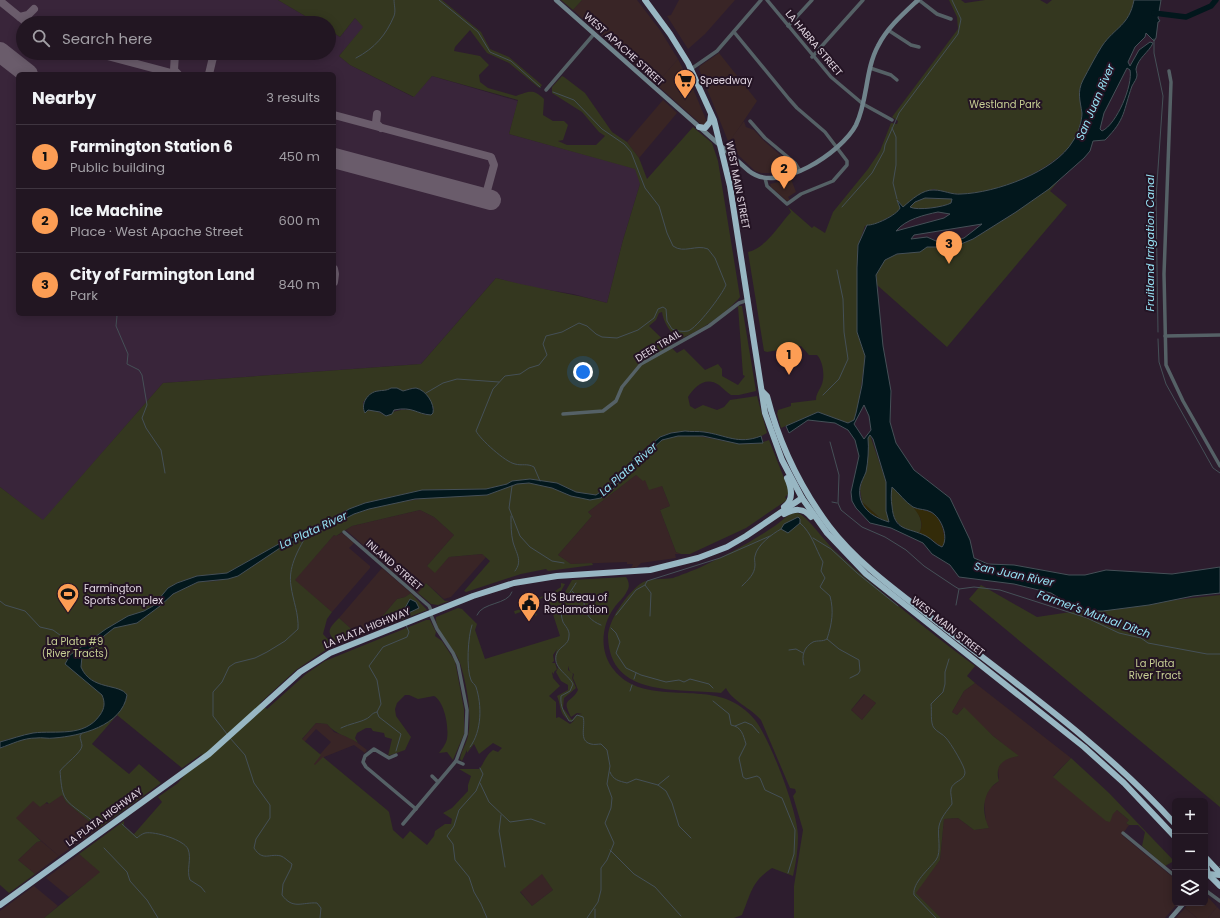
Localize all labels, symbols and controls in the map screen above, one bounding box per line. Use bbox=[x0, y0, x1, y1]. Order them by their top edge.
street label: LA HABRA STREET bbox=[782, 7, 846, 80]
street label: WEST APACHE STREET bbox=[580, 9, 668, 90]
search box bbox=[16, 16, 336, 60]
icon: search bbox=[30, 27, 52, 49]
text: Search here bbox=[62, 28, 152, 49]
water label: San Juan River bbox=[1072, 61, 1119, 143]
supermarket icon: Speedway bbox=[672, 67, 698, 100]
place label: Speedway bbox=[700, 73, 753, 88]
text: Nearby bbox=[32, 86, 96, 110]
text: 3 results bbox=[266, 88, 320, 107]
park label: Westland Park bbox=[969, 97, 1041, 112]
text: Farmington Station 6 bbox=[70, 136, 233, 157]
street label: WEST MAIN STREET bbox=[722, 140, 754, 231]
text: 1 bbox=[43, 147, 47, 166]
text: 450 m bbox=[279, 147, 320, 166]
pin: 2 bbox=[771, 156, 797, 189]
text: Public building bbox=[70, 158, 165, 177]
water label: Fruitland Irrigation Canal bbox=[1142, 174, 1158, 311]
text: Ice Machine bbox=[70, 200, 163, 221]
text: 2 bbox=[41, 211, 49, 230]
text: 600 m bbox=[279, 211, 320, 230]
text: Place · West Apache Street bbox=[70, 222, 243, 241]
pin: 3 bbox=[936, 231, 962, 264]
text: City of Farmington Land bbox=[70, 264, 255, 285]
text: 3 bbox=[41, 275, 49, 294]
text: 840 m bbox=[279, 275, 320, 294]
text: Park bbox=[70, 286, 98, 305]
street label: DEER TRAIL bbox=[632, 326, 684, 366]
pin: 1 bbox=[776, 342, 802, 375]
your location bbox=[573, 362, 593, 382]
water label: La Plata River bbox=[595, 438, 661, 499]
water label: La Plata River bbox=[276, 507, 350, 553]
street label: INLAND STREET bbox=[363, 536, 426, 594]
water label: San Juan River bbox=[973, 558, 1056, 590]
sports icon: Farmington Sports Complex bbox=[55, 581, 81, 614]
place label: Farmington Sports Complex bbox=[84, 581, 163, 608]
water label: Farmer's Mutual Ditch bbox=[1035, 586, 1153, 642]
public building icon: US Bureau of Reclamation bbox=[516, 590, 542, 623]
place label: US Bureau of Reclamation bbox=[544, 590, 608, 617]
street label: WEST MAIN STREET bbox=[908, 593, 988, 660]
street label: LA PLATA HIGHWAY bbox=[322, 604, 413, 652]
park label: La Plata #9 (River Tracts) bbox=[42, 634, 108, 661]
park label: La Plata River Tract bbox=[1129, 656, 1182, 683]
street label: LA PLATA HIGHWAY bbox=[62, 784, 146, 850]
map controls bbox=[1172, 798, 1208, 906]
button: + bbox=[1172, 798, 1208, 834]
button: − bbox=[1172, 834, 1208, 870]
button: layers bbox=[1172, 870, 1208, 906]

